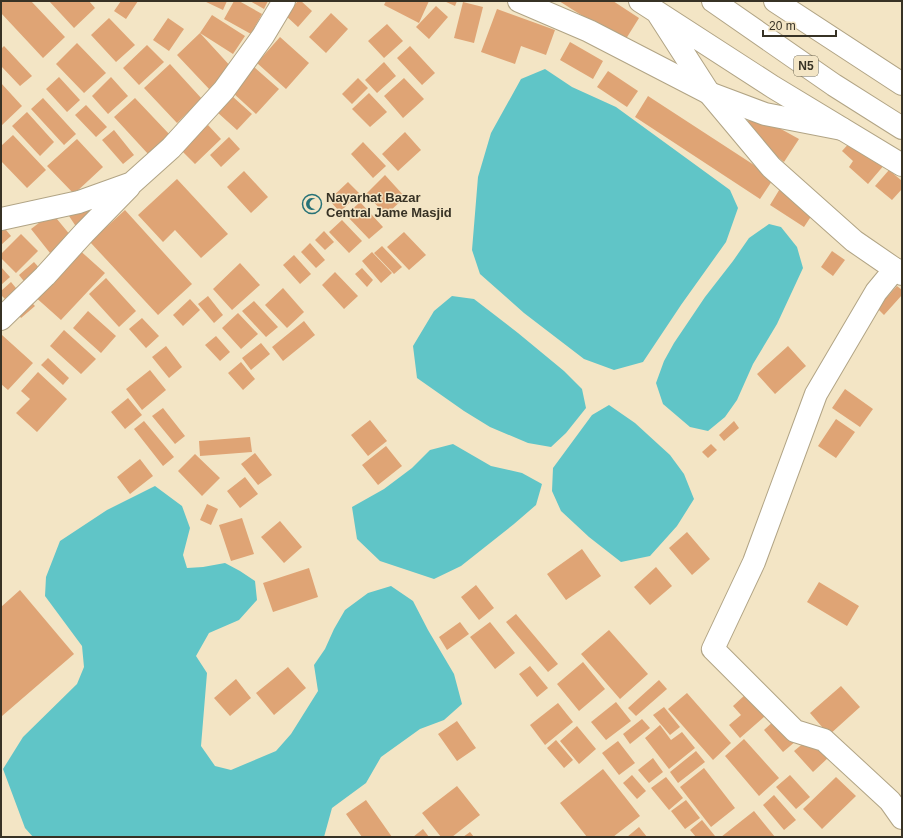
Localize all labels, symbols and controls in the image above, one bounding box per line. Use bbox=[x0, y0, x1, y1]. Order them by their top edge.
scale bar bbox=[763, 12, 836, 38]
text: 20 m bbox=[769, 19, 796, 33]
road number: N5 bbox=[794, 56, 818, 76]
place label: Nayarhat Bazar Central Jame Masjid bbox=[326, 190, 452, 220]
mosque icon: Nayarhat Bazar Central Jame Masjid bbox=[301, 193, 323, 215]

